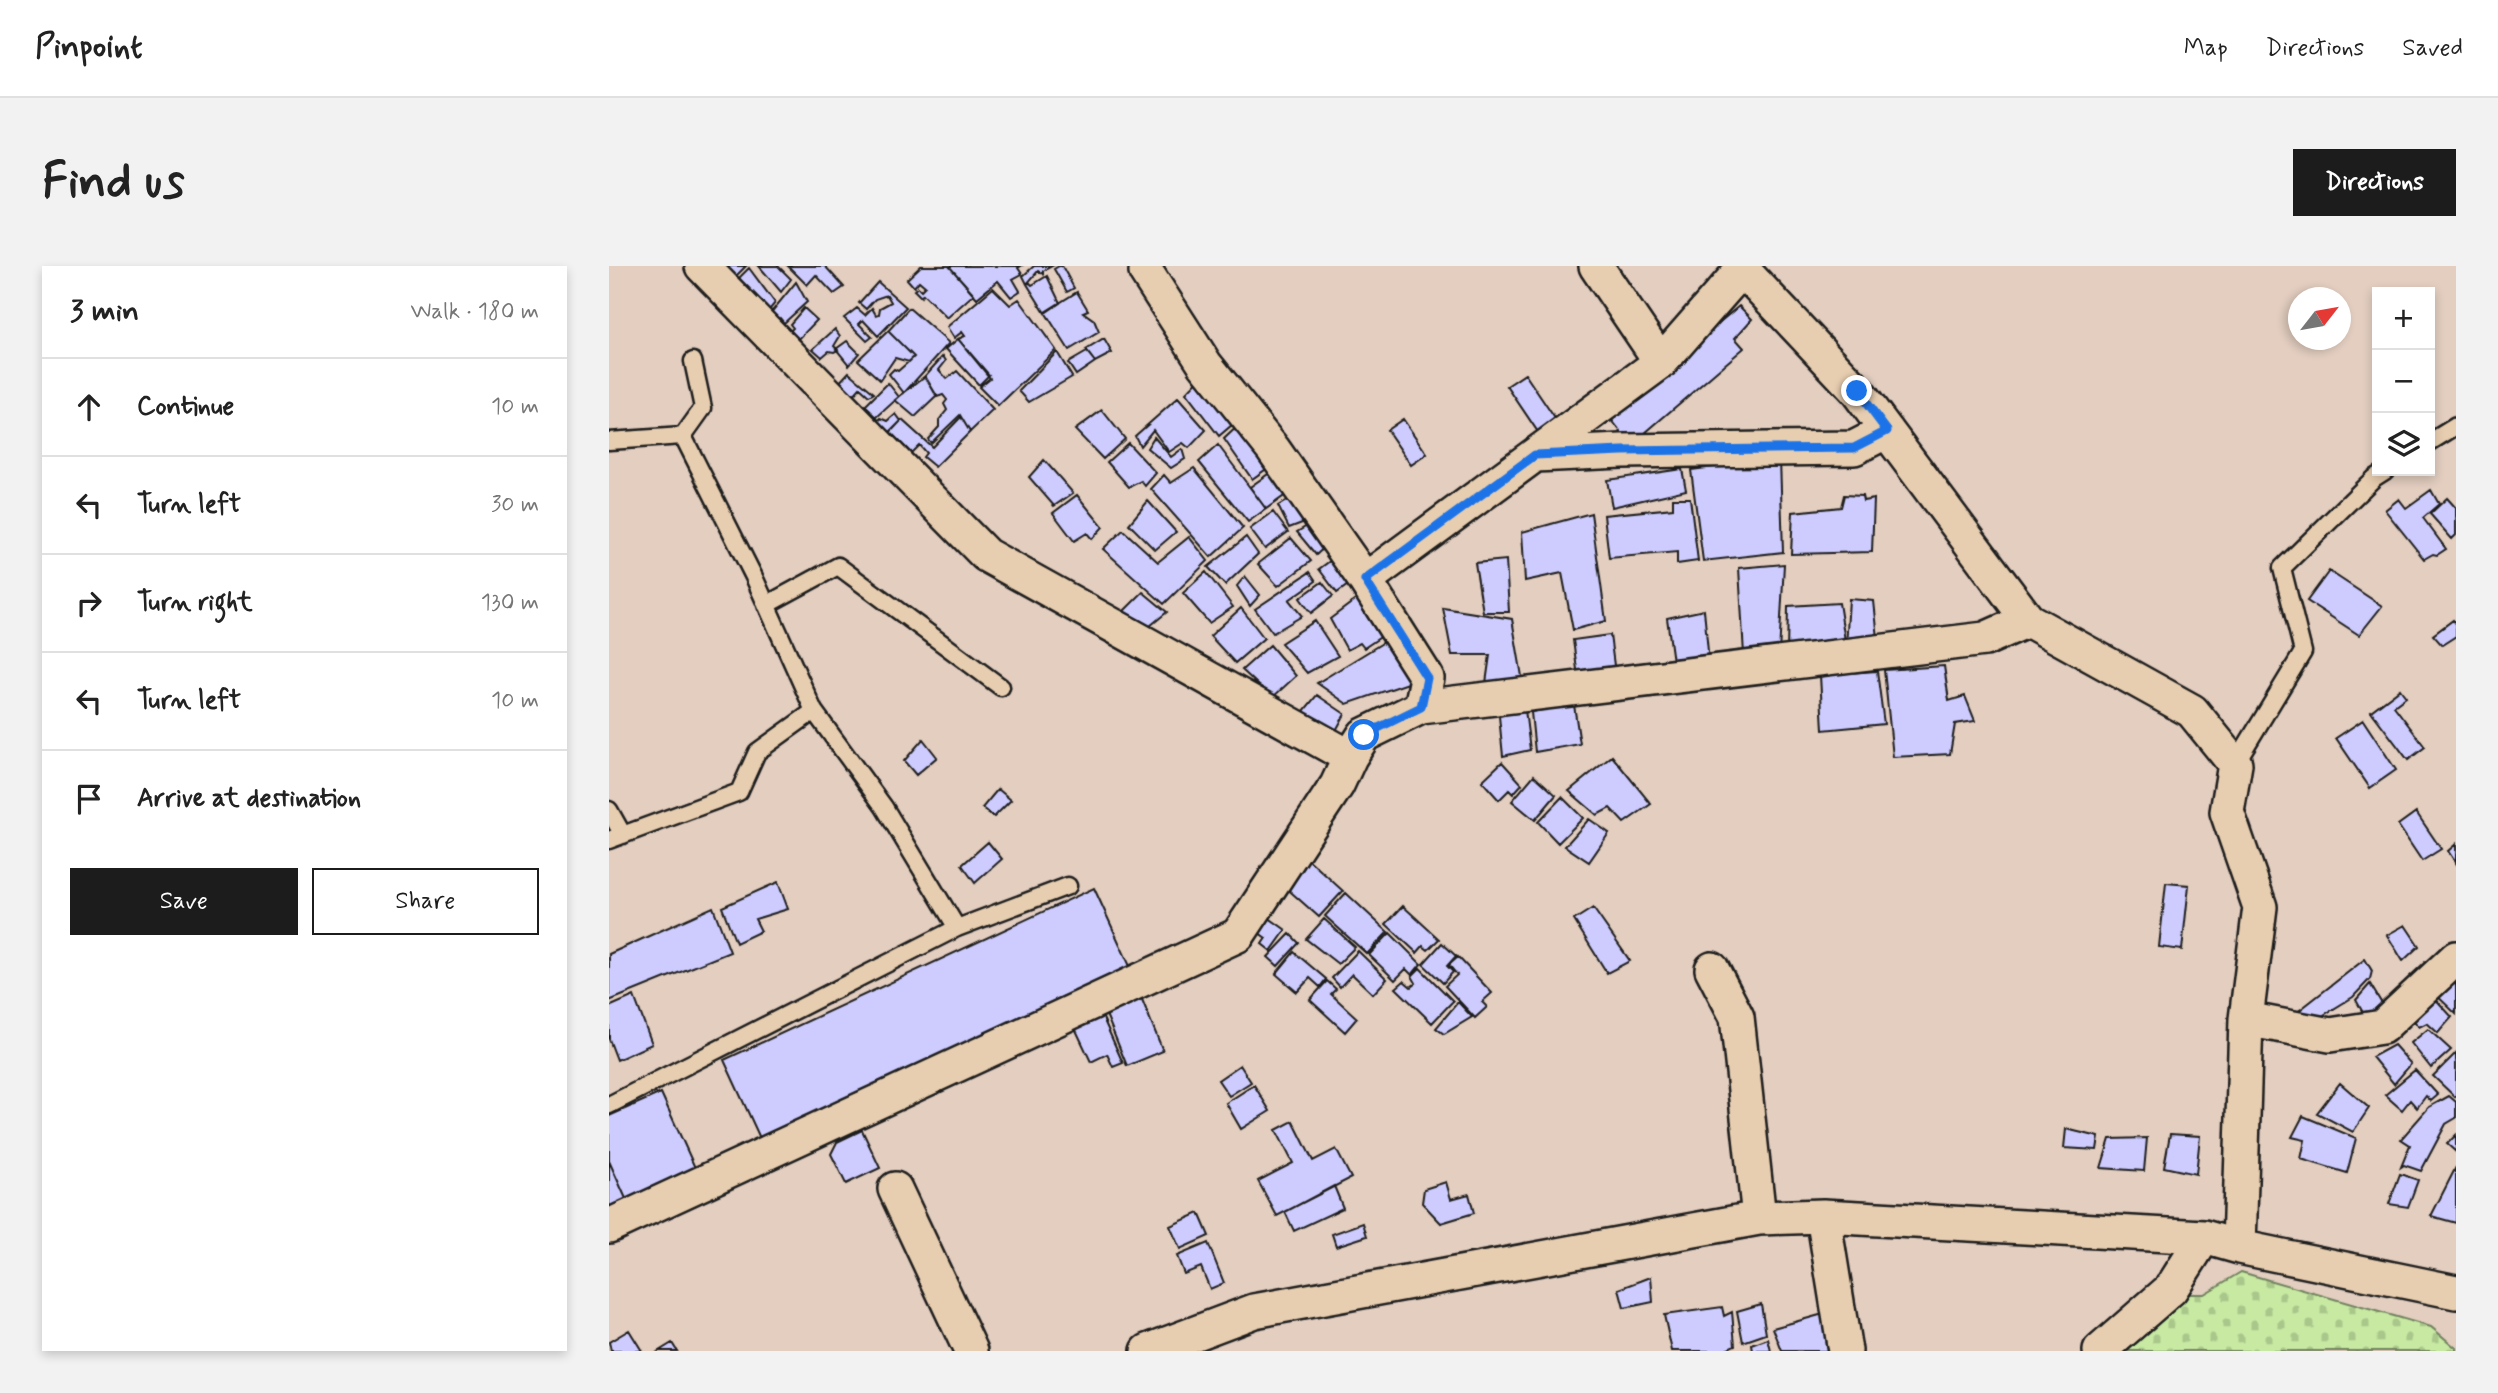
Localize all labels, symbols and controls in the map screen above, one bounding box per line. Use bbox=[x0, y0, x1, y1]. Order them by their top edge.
text: Pinpoint bbox=[35, 26, 143, 70]
text: Map bbox=[2184, 33, 2228, 64]
text: Directions bbox=[2266, 33, 2364, 64]
text: Saved bbox=[2402, 33, 2463, 64]
button: Directions bbox=[2293, 149, 2456, 216]
text: Find us bbox=[42, 150, 185, 215]
north arrow bbox=[2288, 287, 2351, 350]
map controls bbox=[2372, 287, 2435, 476]
button: + bbox=[2372, 287, 2435, 350]
text: 3 min bbox=[70, 292, 139, 331]
text: Walk · 180 m bbox=[410, 297, 539, 327]
button: − bbox=[2372, 350, 2435, 413]
route end bbox=[1841, 375, 1872, 406]
icon: ahead bbox=[70, 388, 108, 426]
text: Continue bbox=[137, 390, 234, 424]
text: 10 m bbox=[491, 392, 539, 422]
button: layers bbox=[2372, 413, 2435, 476]
icon: left bbox=[70, 486, 108, 524]
text: Turn left bbox=[137, 488, 241, 522]
text: 30 m bbox=[491, 490, 539, 520]
icon: right bbox=[70, 584, 108, 622]
text: Turn right bbox=[137, 586, 253, 620]
text: 130 m bbox=[481, 588, 539, 618]
icon: left bbox=[70, 682, 108, 720]
text: Turn left bbox=[137, 684, 241, 718]
text: 10 m bbox=[491, 686, 539, 716]
route start bbox=[1348, 719, 1379, 750]
icon: arrive bbox=[70, 780, 108, 818]
text: Arrive at destination bbox=[137, 782, 361, 816]
button: Save bbox=[70, 868, 298, 935]
button: Share bbox=[312, 868, 539, 935]

